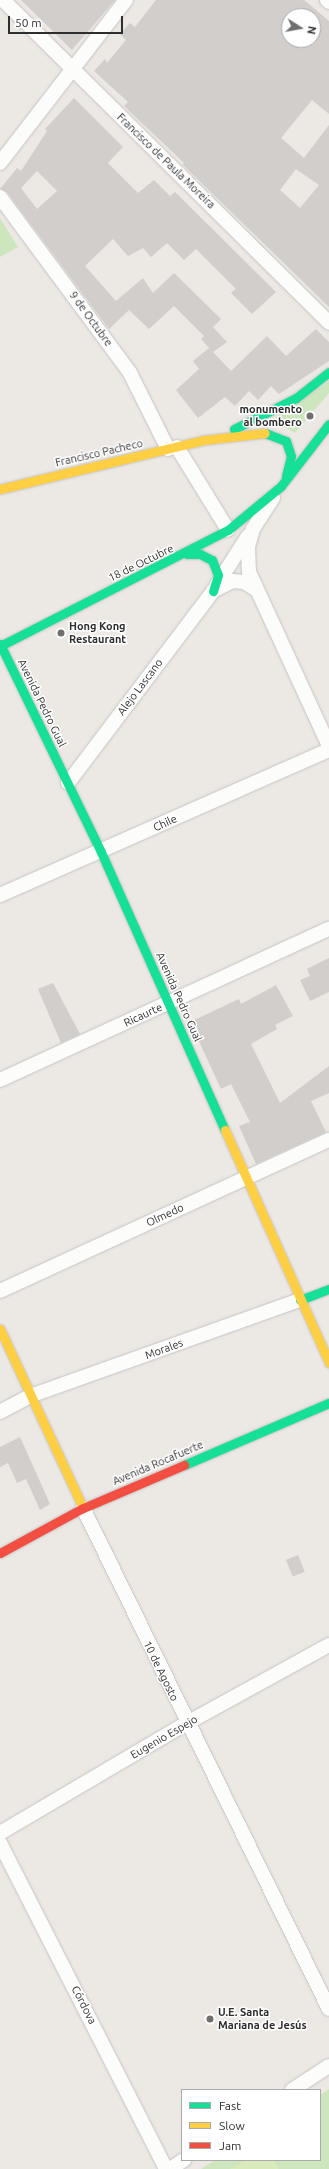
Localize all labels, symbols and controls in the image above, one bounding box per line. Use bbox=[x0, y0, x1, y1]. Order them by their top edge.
scale bar bbox=[10, 8, 125, 34]
north arrow bbox=[281, 8, 321, 48]
text: 50 m bbox=[15, 16, 42, 29]
text: N bbox=[305, 25, 318, 35]
street label: Francisco de Paula Moreira bbox=[114, 111, 218, 211]
street label: 9 de Octubre bbox=[67, 289, 115, 349]
place label: monumento al bombero bbox=[240, 403, 302, 429]
marker: monumento al bombero bbox=[305, 411, 315, 421]
street label: Francisco Pacheco bbox=[54, 437, 144, 469]
street label: 18 de Octubre bbox=[106, 542, 176, 584]
place label: Hong Kong Restaurant bbox=[69, 620, 126, 646]
marker: Hong Kong Restaurant bbox=[56, 628, 66, 638]
street label: Alejo Lascano bbox=[115, 656, 165, 718]
street label: Avenida Pedro Gual bbox=[15, 657, 69, 749]
street label: Chile bbox=[151, 812, 179, 834]
street label: Avenida Pedro Gual bbox=[153, 950, 205, 1044]
street label: Ricaurte bbox=[122, 1000, 164, 1030]
street label: Olmedo bbox=[144, 1201, 186, 1229]
street label: Morales bbox=[143, 1336, 185, 1362]
street label: Avenida Rocafuerte bbox=[111, 1438, 205, 1488]
street label: 10 de Agosto bbox=[141, 1639, 181, 1703]
street label: Eugenio Espejo bbox=[128, 1712, 200, 1762]
street label: Córdova bbox=[69, 1984, 99, 2026]
place label: U.E. Santa Mariana de Jesús bbox=[218, 2006, 307, 2032]
marker: U.E. Santa Mariana de Jesús bbox=[205, 2014, 215, 2024]
legend bbox=[181, 2089, 321, 2161]
text: Fast bbox=[219, 2099, 241, 2112]
text: Slow bbox=[219, 2119, 245, 2132]
text: Jam bbox=[219, 2139, 241, 2152]

